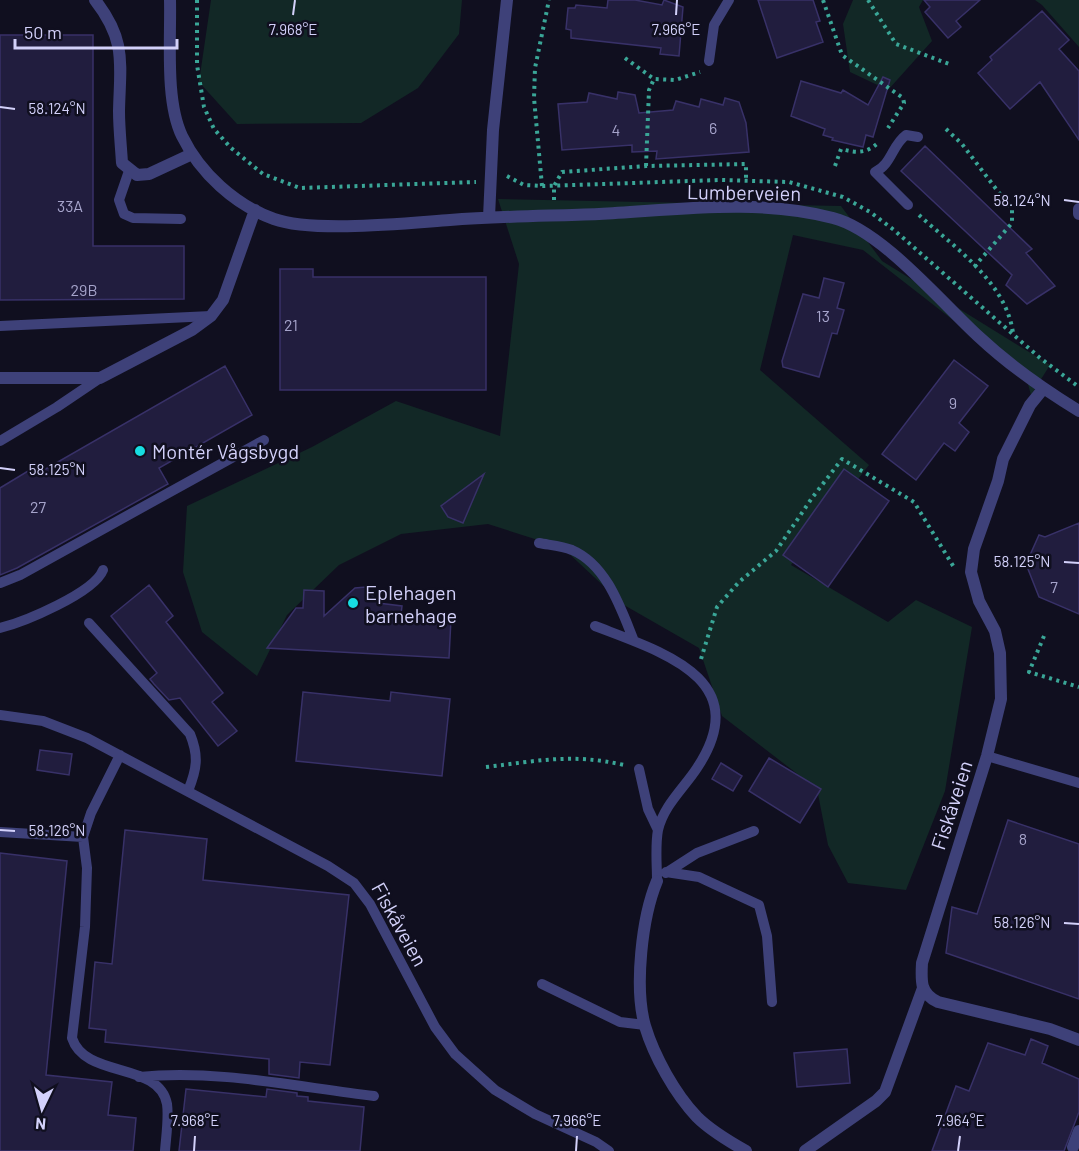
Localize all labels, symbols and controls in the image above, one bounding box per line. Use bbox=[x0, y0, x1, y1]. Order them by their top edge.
scale bar bbox=[15, 12, 177, 50]
text: 7.968°E bbox=[269, 20, 317, 38]
text: 7.966°E bbox=[652, 20, 700, 38]
text: 50 m bbox=[24, 21, 62, 43]
text: 58.124°N bbox=[28, 99, 86, 117]
house number: 6 bbox=[709, 118, 717, 137]
house number: 4 bbox=[612, 120, 620, 139]
street label: Lumberveien bbox=[687, 179, 801, 205]
text: 58.124°N bbox=[993, 191, 1051, 209]
house number: 33A bbox=[57, 196, 83, 215]
house number: 29B bbox=[71, 280, 97, 299]
house number: 13 bbox=[816, 306, 830, 325]
house number: 21 bbox=[284, 315, 298, 334]
house number: 9 bbox=[949, 393, 957, 412]
place label: Montér Vågsbygd bbox=[152, 439, 299, 463]
marker: Montér Vågsbygd bbox=[133, 444, 147, 458]
text: 58.125°N bbox=[29, 460, 85, 478]
house number: 27 bbox=[30, 497, 46, 516]
text: 58.125°N bbox=[994, 552, 1050, 570]
house number: 7 bbox=[1050, 577, 1058, 596]
place label: Eplehagen barnehage bbox=[365, 580, 457, 627]
marker: Eplehagen barnehage bbox=[346, 596, 360, 610]
street label: Fiskåveien bbox=[925, 757, 977, 853]
text: 58.126°N bbox=[29, 821, 85, 839]
house number: 8 bbox=[1019, 829, 1027, 848]
street label: Fiskåveien bbox=[367, 878, 433, 970]
text: 58.126°N bbox=[994, 913, 1050, 931]
north arrow bbox=[12, 1079, 72, 1139]
text: 7.968°E bbox=[171, 1111, 219, 1129]
text: 7.966°E bbox=[553, 1111, 601, 1129]
text: 7.964°E bbox=[935, 1111, 985, 1129]
text: N bbox=[35, 1115, 47, 1134]

